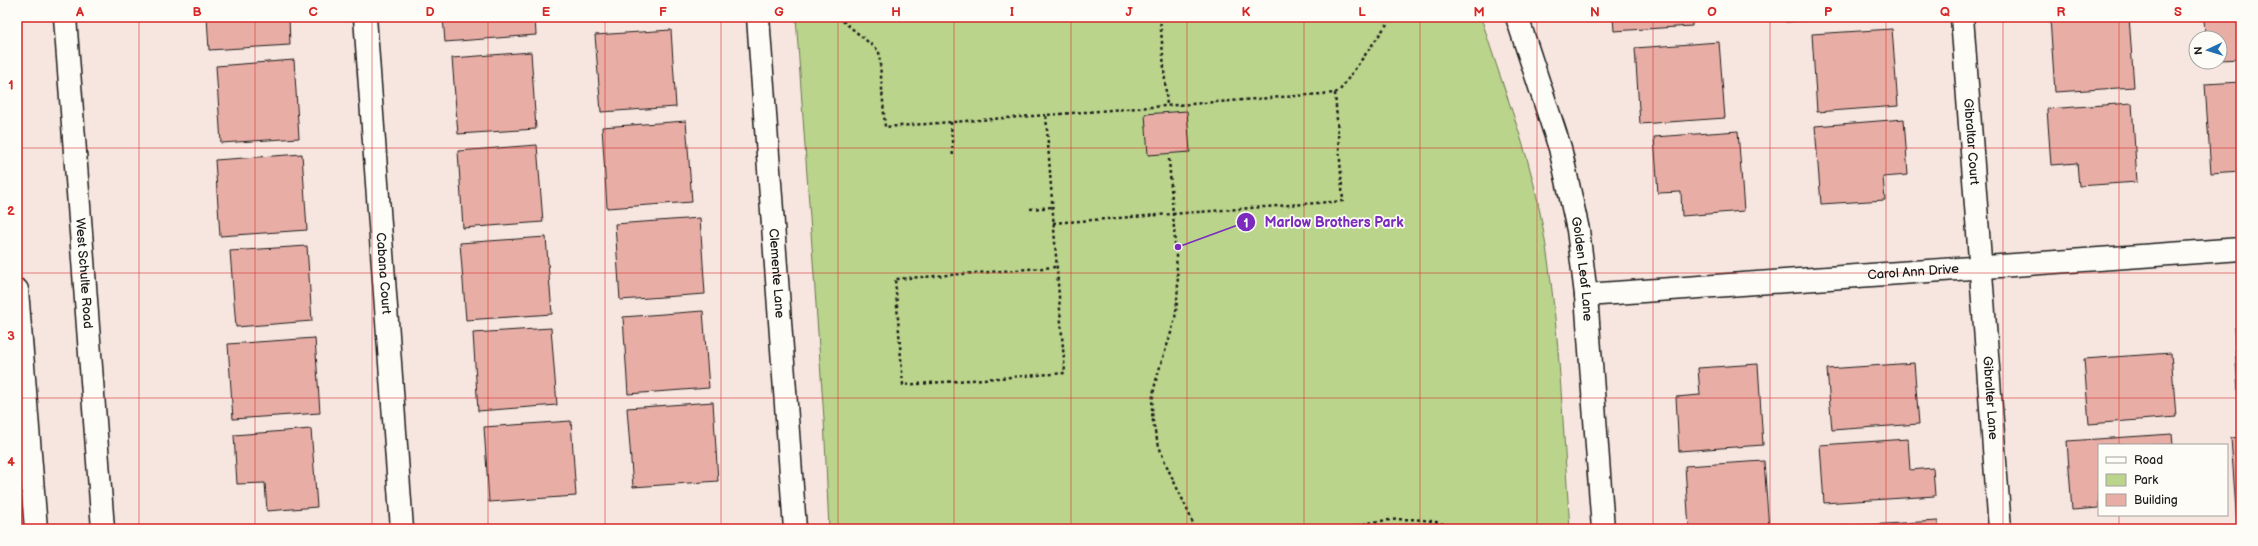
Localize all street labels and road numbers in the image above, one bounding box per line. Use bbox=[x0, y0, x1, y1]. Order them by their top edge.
street label: Gibraltar Court bbox=[1960, 98, 1982, 185]
street label: Golden Leaf Lane bbox=[1567, 215, 1596, 322]
street label: West Schulte Road bbox=[72, 217, 96, 329]
street label: Clemente Lane bbox=[765, 228, 788, 319]
street label: Cabana Court bbox=[373, 232, 394, 315]
street label: Carol Ann Drive bbox=[1867, 261, 1960, 283]
street label: Gibralter Lane bbox=[1979, 356, 2001, 441]

